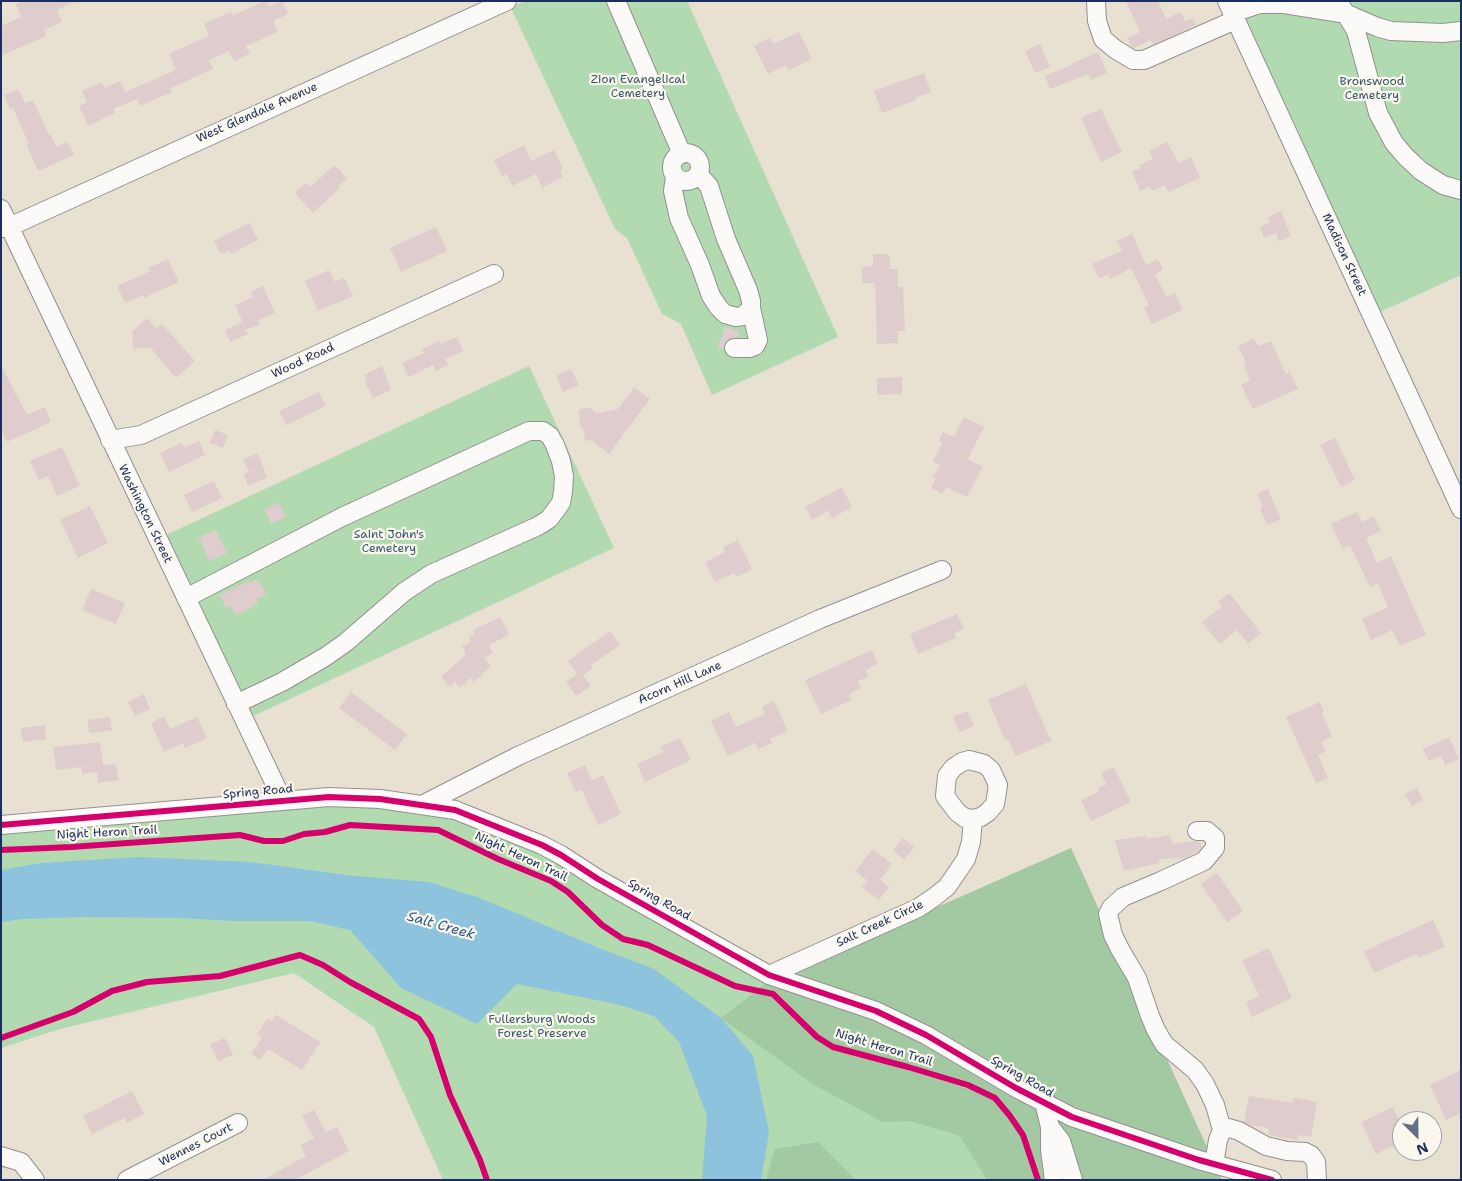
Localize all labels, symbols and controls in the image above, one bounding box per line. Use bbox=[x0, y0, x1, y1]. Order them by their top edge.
park label: Zion Evangelical Cemetery bbox=[591, 73, 685, 101]
park label: Bronswood Cemetery bbox=[1340, 75, 1404, 103]
street label: West Glendale Avenue bbox=[194, 80, 320, 146]
street label: Madison Street bbox=[1319, 212, 1369, 298]
street label: Wood Road bbox=[269, 340, 337, 382]
street label: Washington Street bbox=[115, 462, 175, 566]
park label: Saint John's Cemetery bbox=[354, 528, 424, 556]
street label: Acorn Hill Lane bbox=[636, 658, 724, 708]
street label: Spring Road bbox=[222, 782, 294, 802]
street label: Night Heron Trail bbox=[56, 823, 158, 843]
street label: Night Heron Trail bbox=[472, 829, 570, 885]
street label: Spring Road bbox=[625, 876, 693, 924]
street label: Salt Creek Circle bbox=[834, 897, 926, 951]
water label: Salt Creek bbox=[405, 908, 477, 944]
park label: Fullersburg Woods Forest Preserve bbox=[488, 1013, 596, 1041]
street label: Night Heron Trail bbox=[834, 1026, 934, 1070]
street label: Spring Road bbox=[988, 1053, 1056, 1101]
north arrow bbox=[1392, 1111, 1442, 1161]
street label: Wennes Court bbox=[157, 1120, 235, 1170]
text: N bbox=[1414, 1138, 1431, 1159]

